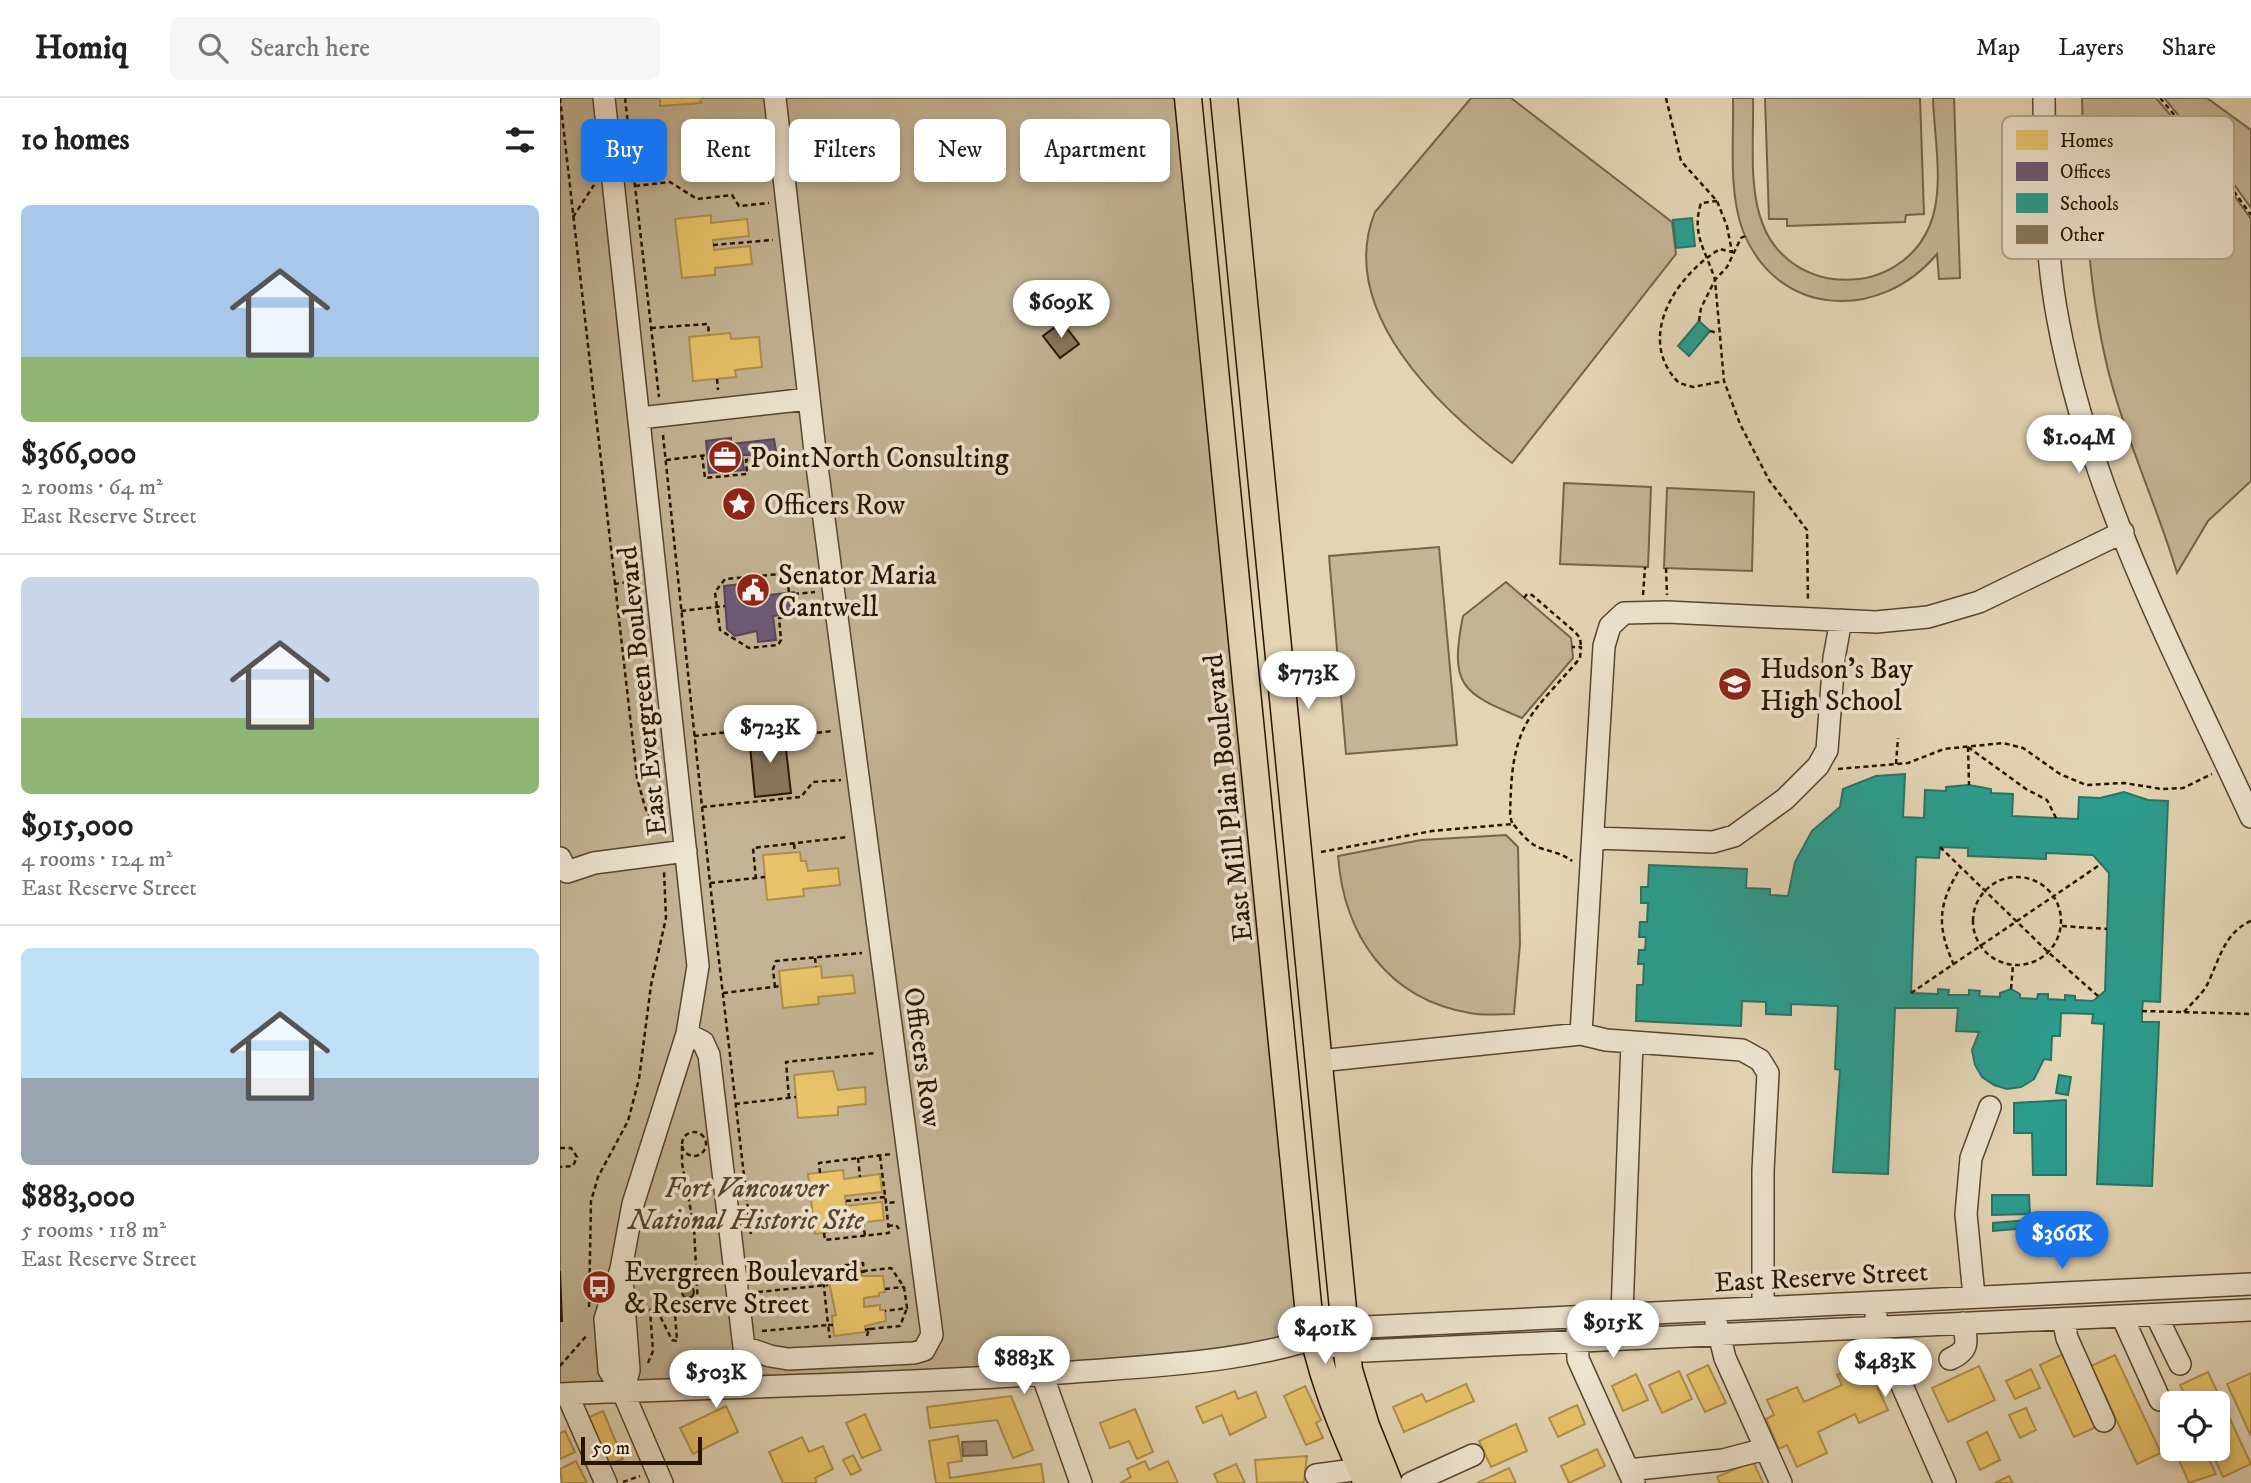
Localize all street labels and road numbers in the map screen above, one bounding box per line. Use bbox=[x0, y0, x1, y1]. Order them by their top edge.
street label: East Evergreen Boulevard bbox=[610, 544, 675, 837]
street label: East Mill Plain Boulevard bbox=[1196, 652, 1261, 944]
street label: Officers Row bbox=[895, 985, 950, 1130]
street label: East Reserve Street bbox=[1713, 1254, 1929, 1301]

